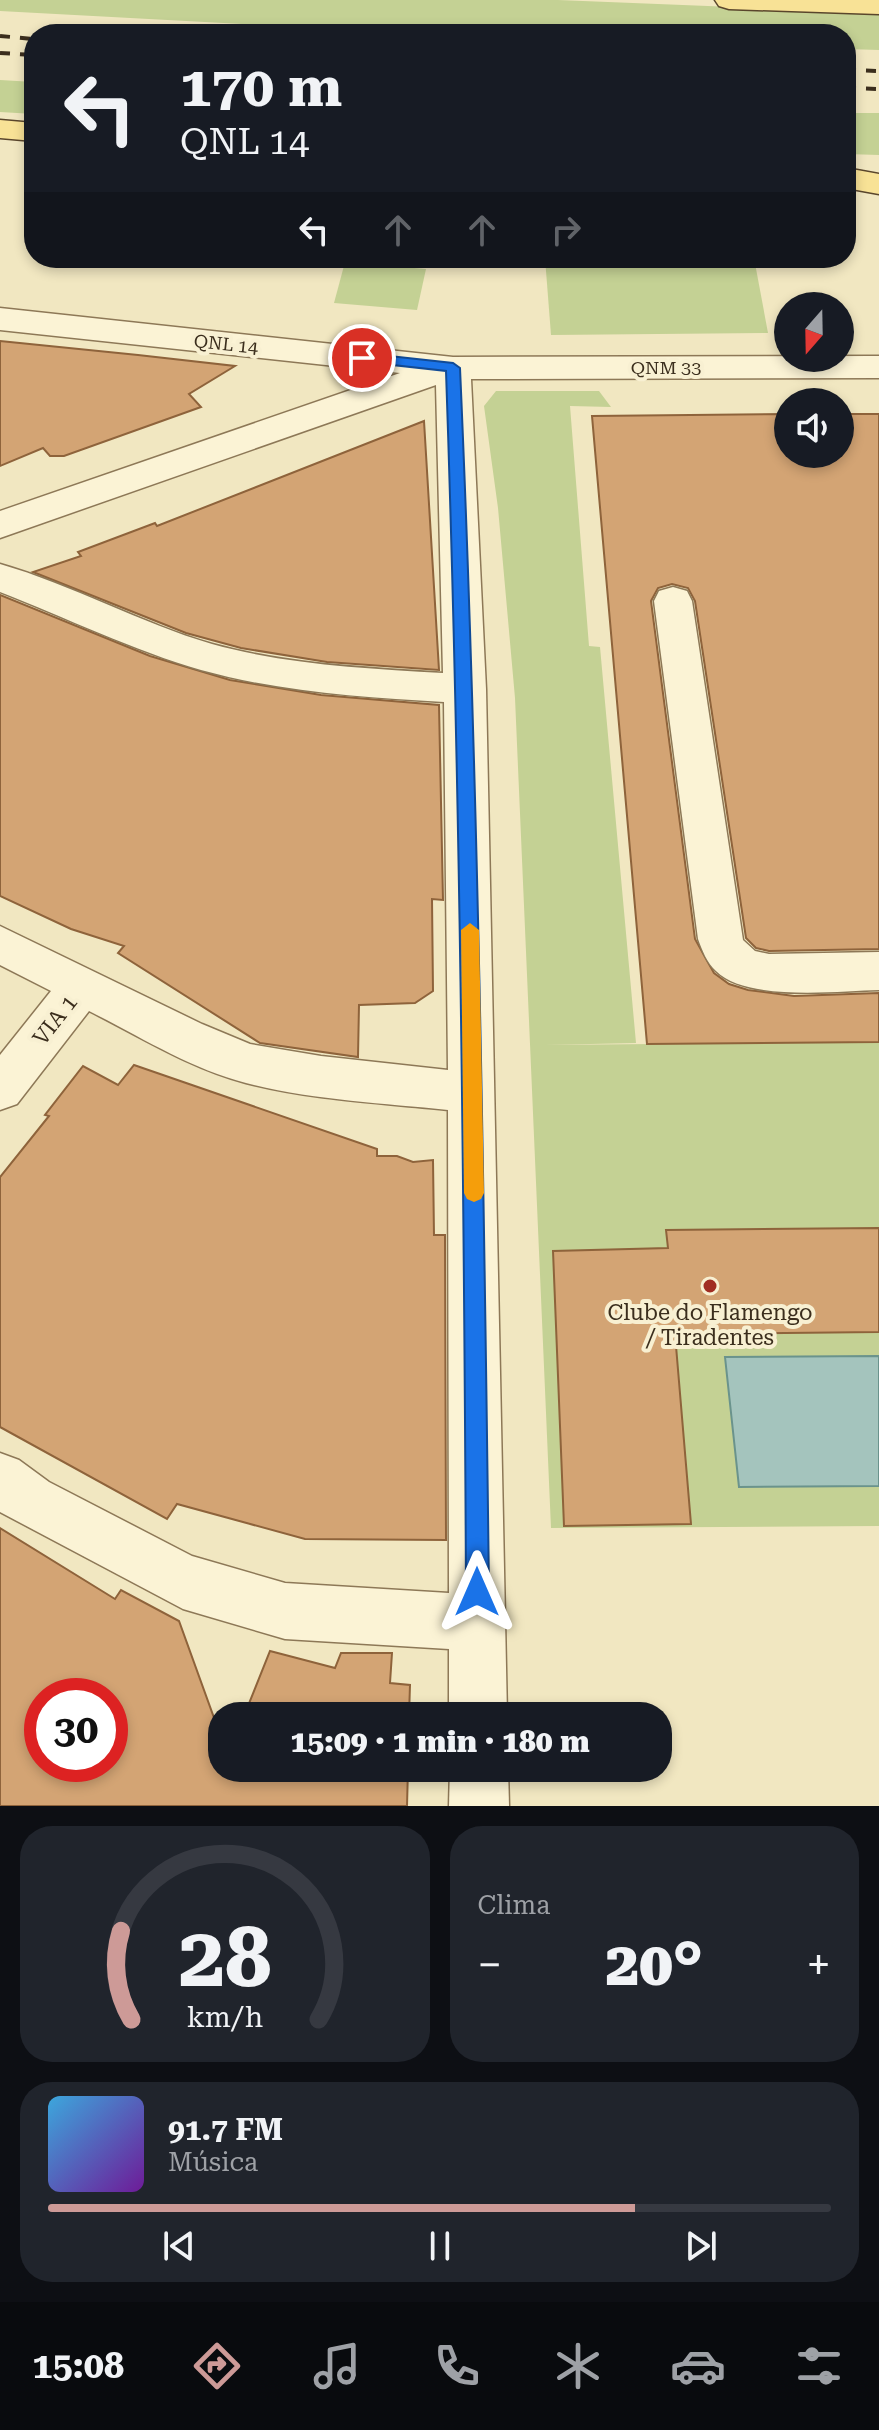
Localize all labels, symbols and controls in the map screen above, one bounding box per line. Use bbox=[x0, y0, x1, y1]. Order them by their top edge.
text: 170 m bbox=[180, 54, 342, 120]
icon: left bbox=[48, 56, 152, 160]
text: QNL 14 bbox=[180, 121, 309, 163]
icon: left bbox=[292, 208, 336, 252]
icon: ahead bbox=[376, 208, 420, 252]
icon: ahead bbox=[460, 208, 504, 252]
icon: right bbox=[544, 208, 588, 252]
north arrow bbox=[774, 292, 854, 372]
map controls bbox=[774, 292, 854, 468]
pin bbox=[328, 324, 396, 392]
street label: QNL 14 bbox=[193, 330, 259, 358]
icon: arrive bbox=[340, 336, 384, 380]
street label: QNM 33 bbox=[631, 357, 701, 378]
button: sound bbox=[774, 388, 854, 468]
street label: VIA 1 bbox=[28, 990, 82, 1050]
marker: Clube do Flamengo / Tiradentes bbox=[701, 1277, 719, 1295]
place label: Clube do Flamengo / Tiradentes bbox=[607, 1300, 813, 1350]
position arrow bbox=[435, 1550, 519, 1634]
speed limit sign: 30 bbox=[24, 1678, 128, 1782]
text: 15:09 · 1 min · 180 m bbox=[290, 1724, 590, 1759]
text: Clima bbox=[478, 1890, 550, 1920]
text: 28 bbox=[178, 1909, 271, 2006]
text: 20° bbox=[606, 1929, 703, 2000]
text: − bbox=[478, 1939, 502, 1991]
text: + bbox=[806, 1939, 831, 1991]
text: km/h bbox=[186, 2000, 263, 2034]
text: 91.7 FM bbox=[168, 2112, 283, 2147]
text: Música bbox=[168, 2147, 258, 2177]
icon: previous bbox=[157, 2224, 201, 2268]
icon: pause bbox=[418, 2224, 462, 2268]
icon: next bbox=[679, 2224, 723, 2268]
icon: directions bbox=[189, 2338, 245, 2394]
icon: music bbox=[309, 2338, 365, 2394]
icon: phone bbox=[429, 2338, 485, 2394]
icon: climate bbox=[550, 2338, 606, 2394]
icon: car bbox=[670, 2338, 726, 2394]
icon: filters bbox=[791, 2338, 847, 2394]
text: 15:08 bbox=[32, 2345, 124, 2387]

